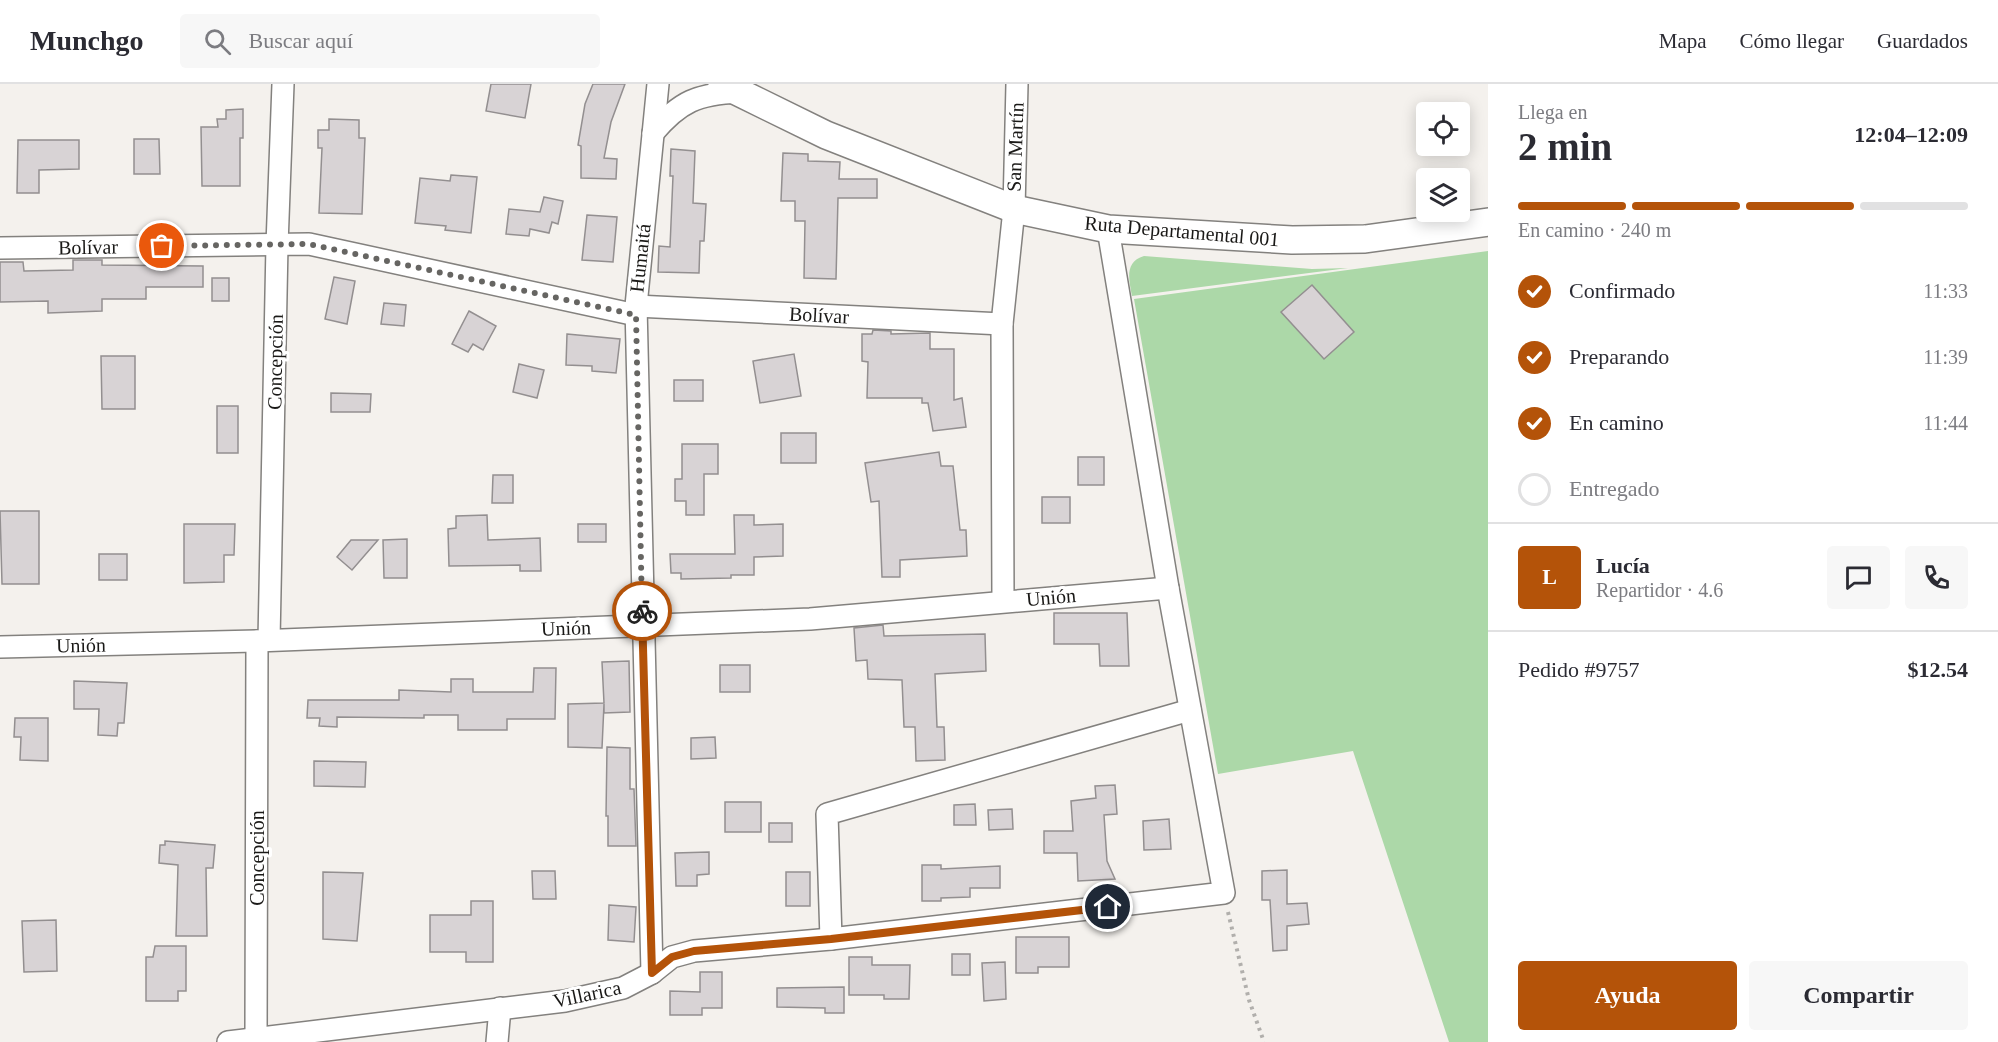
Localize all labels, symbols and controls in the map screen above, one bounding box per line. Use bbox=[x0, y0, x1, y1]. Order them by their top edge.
search box bbox=[180, 14, 600, 68]
text: Munchgo bbox=[30, 25, 144, 56]
icon: search bbox=[201, 25, 234, 58]
text: Buscar aquí bbox=[249, 28, 353, 53]
text: Mapa bbox=[1659, 29, 1707, 53]
text: Cómo llegar bbox=[1740, 29, 1844, 53]
text: Guardados bbox=[1877, 29, 1968, 53]
text: Llega en bbox=[1518, 101, 1587, 123]
street label: San Martín bbox=[1002, 102, 1028, 192]
map controls bbox=[1416, 102, 1470, 222]
button: locate bbox=[1416, 102, 1470, 156]
text: 12:04–12:09 bbox=[1854, 122, 1968, 147]
text: 2 min bbox=[1518, 125, 1612, 168]
button: layers bbox=[1416, 168, 1470, 222]
street label: Ruta Departamental 001 bbox=[1084, 212, 1280, 251]
text: En camino · 240 m bbox=[1518, 219, 1671, 241]
pin bbox=[136, 220, 187, 271]
street label: Humaitá bbox=[625, 222, 655, 293]
icon: bag bbox=[145, 229, 178, 262]
street label: Bolívar bbox=[58, 235, 119, 259]
icon: check bbox=[1518, 275, 1551, 308]
text: Confirmado bbox=[1569, 278, 1675, 303]
text: 11:33 bbox=[1923, 280, 1968, 302]
street label: Bolívar bbox=[788, 302, 850, 328]
street label: Concepción bbox=[263, 314, 288, 410]
icon: check bbox=[1518, 341, 1551, 374]
text: Preparando bbox=[1569, 344, 1669, 369]
text: 11:39 bbox=[1923, 346, 1968, 368]
icon: check bbox=[1518, 407, 1551, 440]
text: En camino bbox=[1569, 410, 1664, 435]
text: 11:44 bbox=[1923, 412, 1968, 434]
text: Entregado bbox=[1569, 476, 1659, 501]
button: chat bbox=[1827, 546, 1890, 609]
button: phone bbox=[1905, 546, 1968, 609]
text: Lucía bbox=[1596, 553, 1650, 578]
text: L bbox=[1542, 564, 1557, 589]
text: Repartidor · 4.6 bbox=[1596, 579, 1723, 601]
courier bbox=[612, 581, 672, 641]
street label: Unión bbox=[1025, 584, 1077, 610]
icon: bike bbox=[626, 595, 659, 628]
street label: Unión bbox=[541, 616, 591, 640]
street label: Unión bbox=[56, 634, 106, 656]
text: Pedido #9757 bbox=[1518, 657, 1640, 682]
text: $12.54 bbox=[1908, 657, 1968, 682]
street label: Concepción bbox=[246, 810, 269, 906]
pin bbox=[1082, 881, 1133, 932]
icon: home bbox=[1091, 890, 1124, 923]
button: Ayuda bbox=[1518, 961, 1737, 1030]
button: Compartir bbox=[1749, 961, 1968, 1030]
street label: Villarica bbox=[551, 976, 623, 1012]

